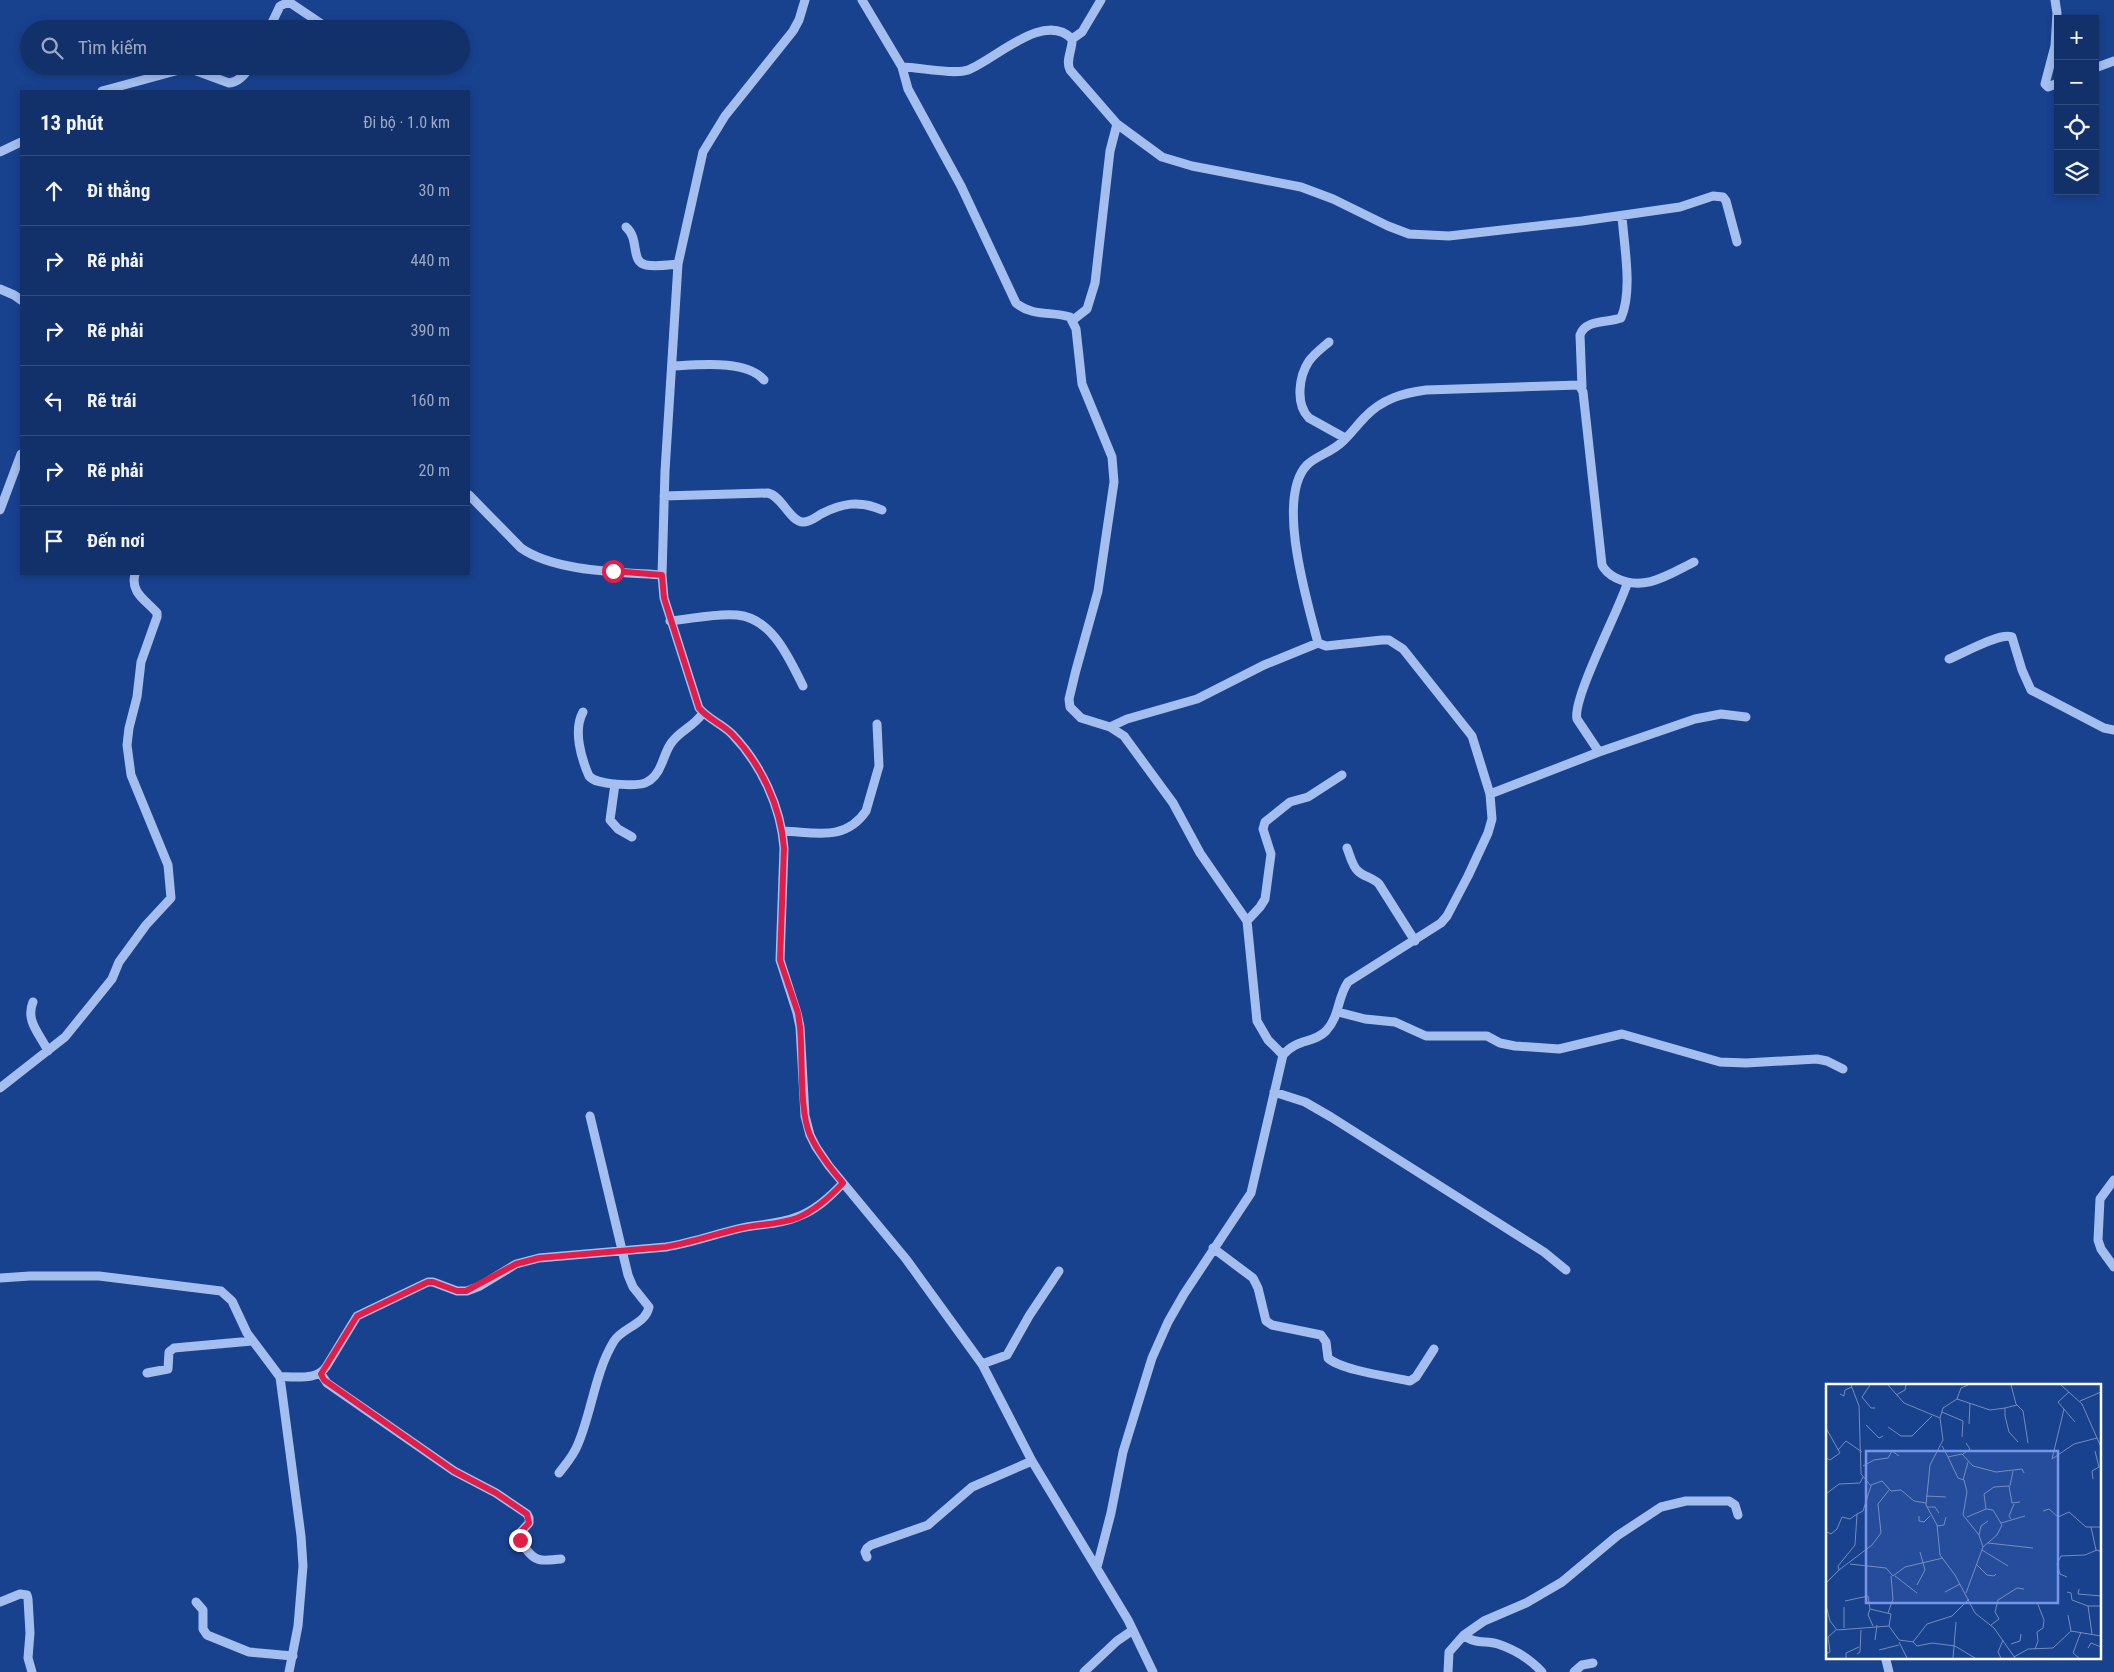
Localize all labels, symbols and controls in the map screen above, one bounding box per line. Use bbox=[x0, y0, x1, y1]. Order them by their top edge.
map controls bbox=[2054, 15, 2099, 195]
button: + bbox=[2054, 15, 2099, 60]
search box bbox=[20, 20, 470, 75]
icon: search bbox=[38, 34, 66, 62]
text: Tìm kiếm bbox=[78, 36, 147, 59]
button: − bbox=[2054, 60, 2099, 105]
button: locate bbox=[2054, 105, 2099, 150]
text: 13 phút bbox=[40, 111, 104, 135]
text: Đi bộ · 1.0 km bbox=[363, 113, 450, 132]
button: layers bbox=[2054, 150, 2099, 195]
icon: ahead bbox=[40, 177, 68, 205]
text: Đi thẳng bbox=[87, 179, 150, 202]
text: 30 m bbox=[418, 181, 450, 200]
icon: right bbox=[40, 247, 68, 275]
text: Rẽ phải bbox=[87, 249, 143, 272]
text: 440 m bbox=[411, 251, 450, 270]
icon: right bbox=[40, 317, 68, 345]
text: Rẽ phải bbox=[87, 319, 143, 342]
text: 390 m bbox=[411, 321, 450, 340]
icon: left bbox=[40, 387, 68, 415]
text: Rẽ trái bbox=[87, 389, 137, 412]
text: 160 m bbox=[411, 391, 450, 410]
icon: right bbox=[40, 457, 68, 485]
text: Rẽ phải bbox=[87, 459, 143, 482]
text: 20 m bbox=[418, 461, 450, 480]
icon: arrive bbox=[40, 527, 68, 555]
text: Đến nơi bbox=[87, 529, 145, 552]
route start bbox=[602, 560, 625, 583]
inset map bbox=[1826, 1384, 2102, 1660]
route end bbox=[509, 1529, 532, 1552]

